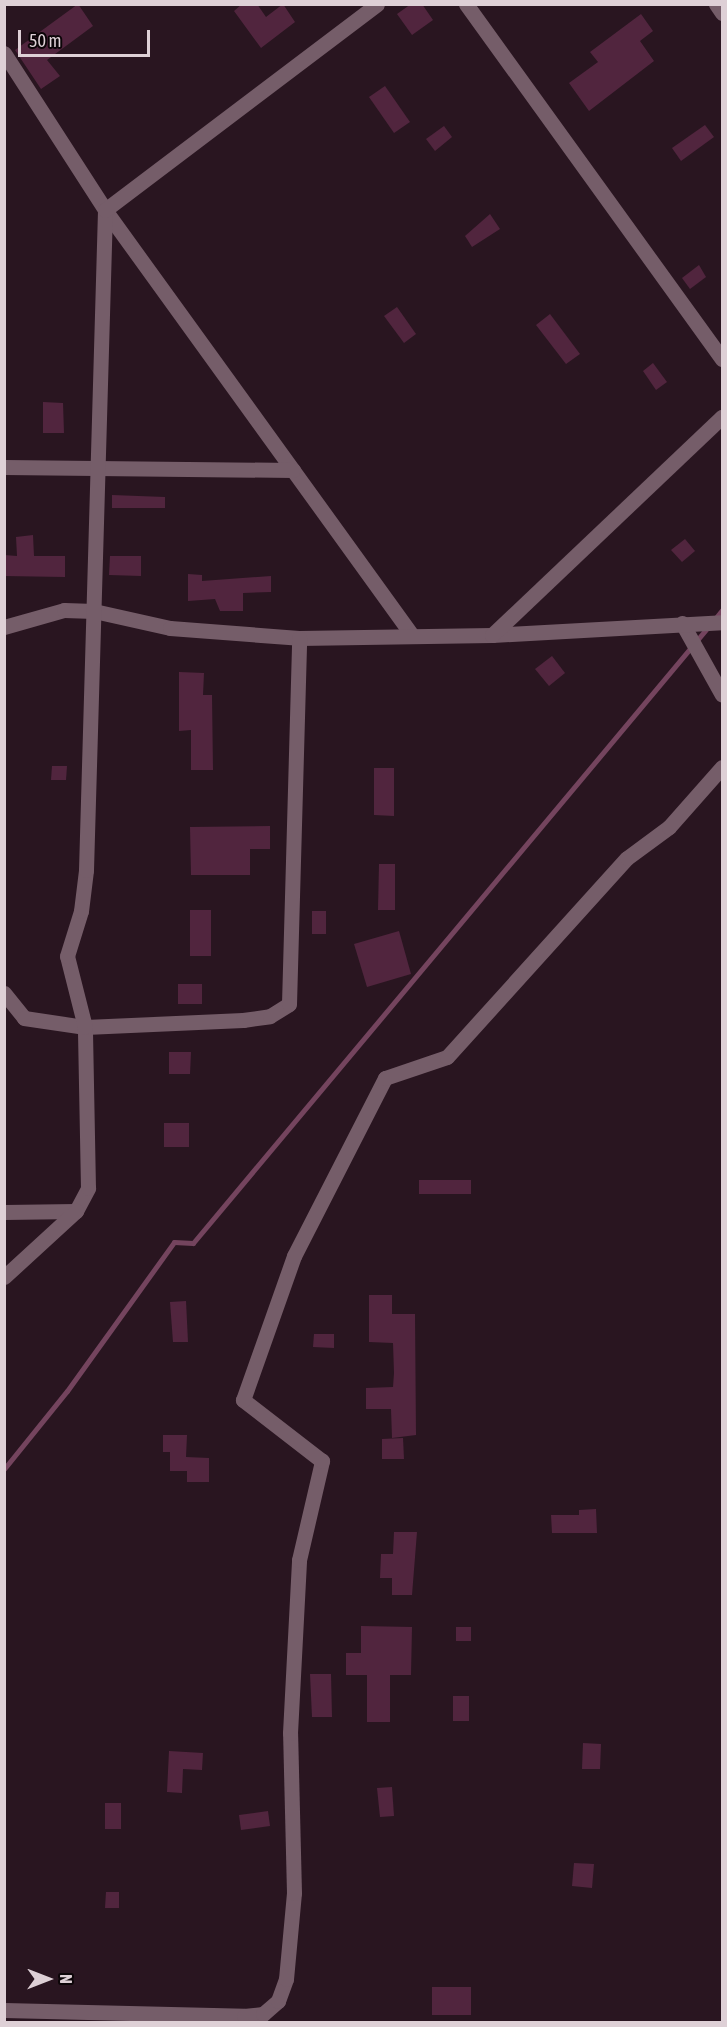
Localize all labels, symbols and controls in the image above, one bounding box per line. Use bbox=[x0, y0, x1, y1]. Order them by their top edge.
scale bar bbox=[21, 18, 153, 56]
text: 50 m bbox=[29, 30, 61, 51]
north arrow bbox=[18, 1949, 78, 2009]
text: N bbox=[57, 1974, 75, 1984]

